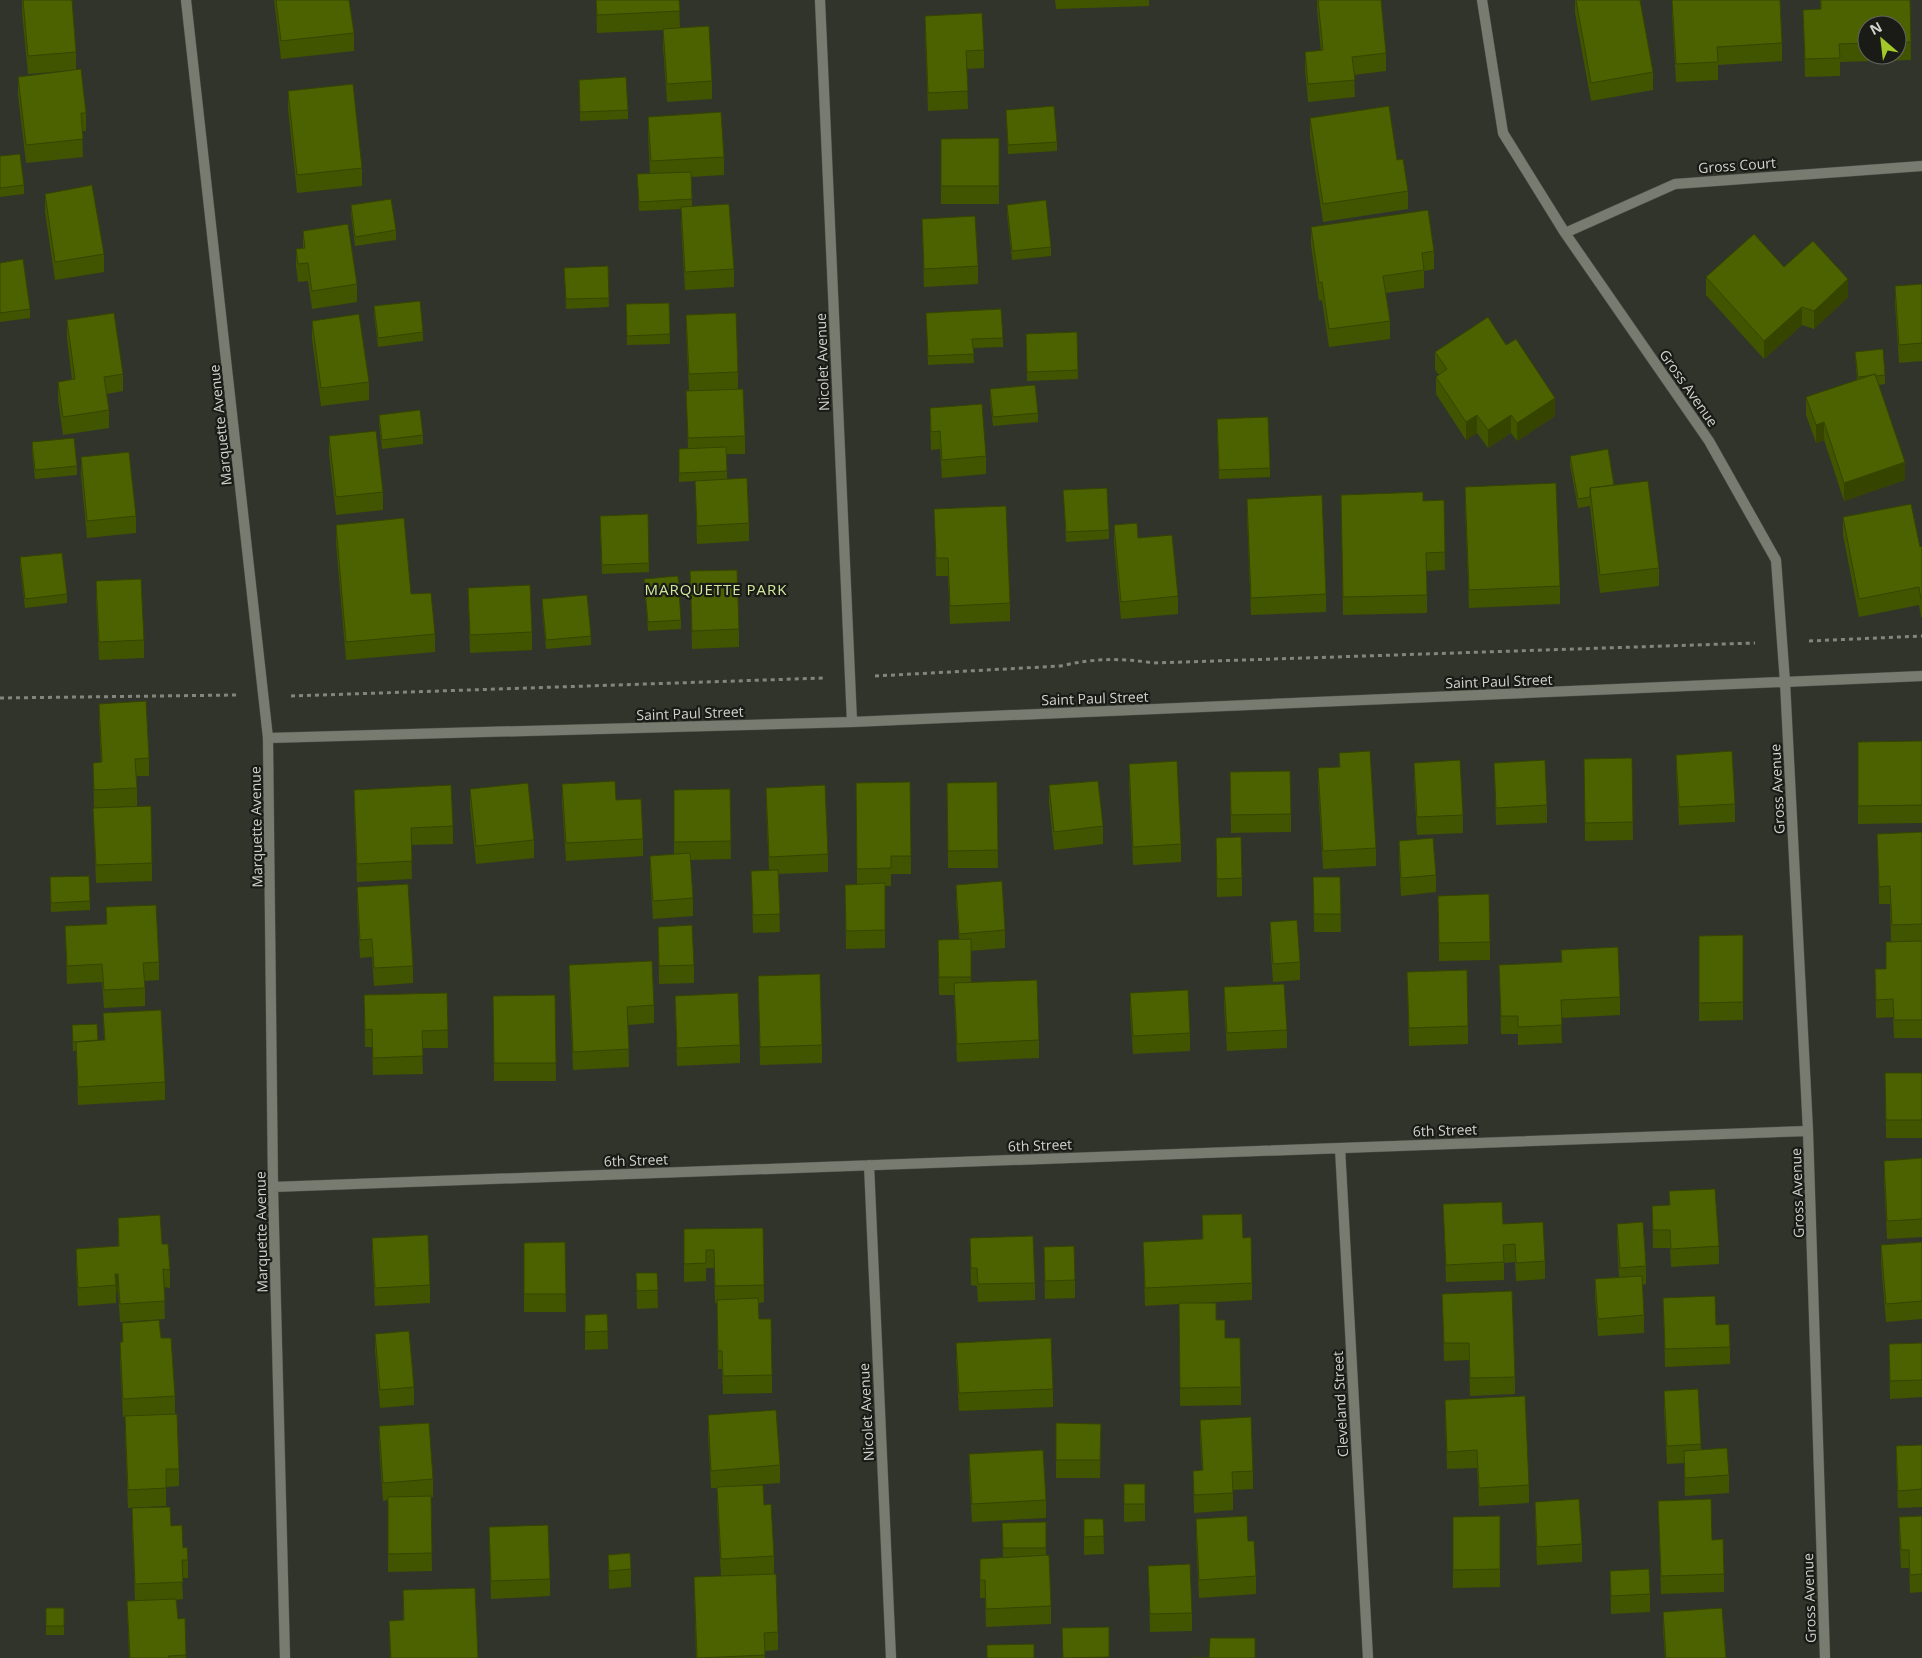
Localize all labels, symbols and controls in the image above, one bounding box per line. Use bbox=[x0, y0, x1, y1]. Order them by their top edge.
north arrow bbox=[1857, 15, 1907, 65]
text: N bbox=[1866, 17, 1885, 39]
street label: Gross Court bbox=[1698, 153, 1776, 177]
street label: Nicolet Avenue bbox=[811, 313, 833, 411]
street label: Gross Avenue bbox=[1655, 346, 1723, 430]
street label: Marquette Avenue bbox=[204, 364, 236, 486]
district label: MARQUETTE PARK bbox=[645, 579, 787, 599]
street label: Saint Paul Street bbox=[1445, 670, 1553, 692]
street label: Saint Paul Street bbox=[1041, 687, 1149, 709]
street label: Saint Paul Street bbox=[636, 702, 744, 724]
street label: Gross Avenue bbox=[1765, 743, 1789, 834]
street label: Marquette Avenue bbox=[245, 766, 267, 888]
street label: 6th Street bbox=[1413, 1119, 1477, 1141]
street label: 6th Street bbox=[1008, 1134, 1072, 1156]
street label: Gross Avenue bbox=[1786, 1148, 1808, 1238]
street label: 6th Street bbox=[604, 1149, 668, 1171]
street label: Marquette Avenue bbox=[250, 1171, 272, 1293]
street label: Cleveland Street bbox=[1328, 1350, 1352, 1458]
street label: Nicolet Avenue bbox=[854, 1362, 878, 1461]
street label: Gross Avenue bbox=[1798, 1553, 1820, 1643]

